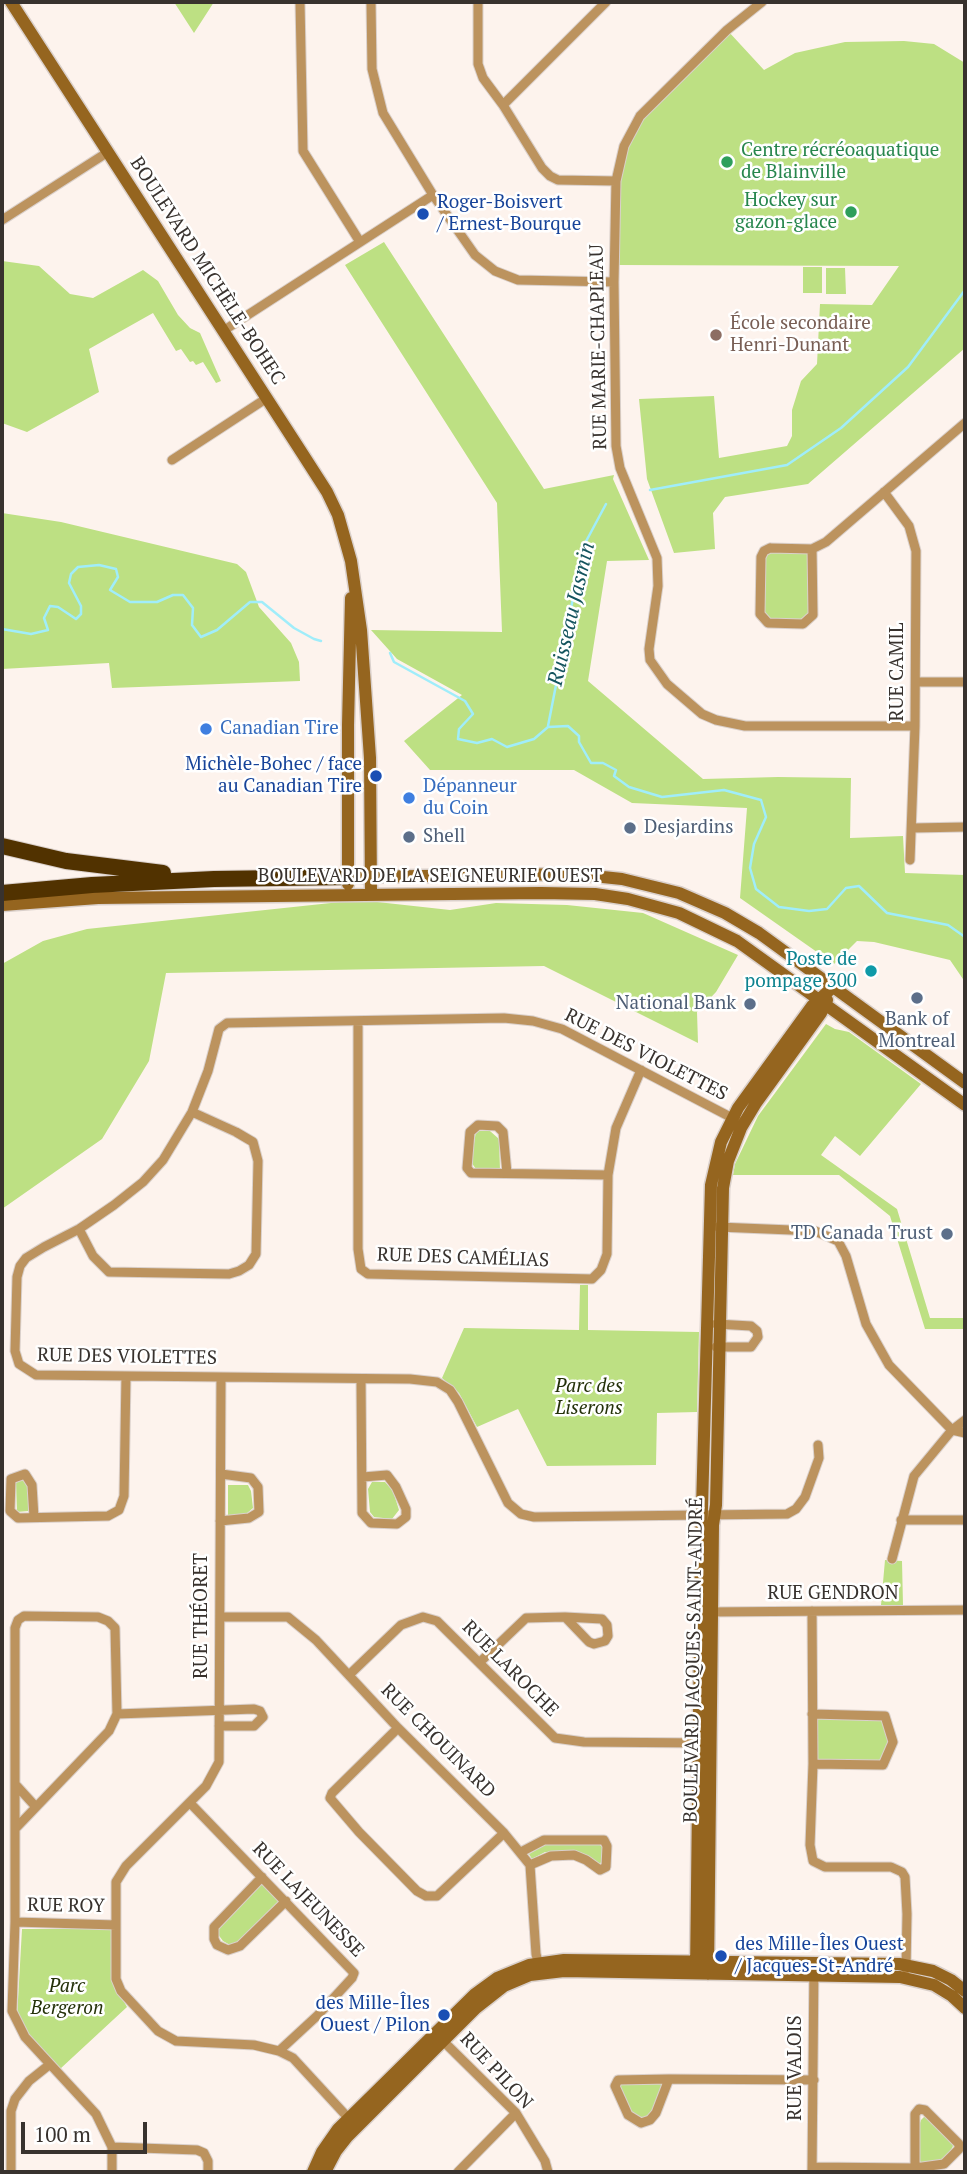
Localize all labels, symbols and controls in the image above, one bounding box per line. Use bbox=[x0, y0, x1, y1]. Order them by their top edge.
place label: Centre récréoaquatique de Blainville bbox=[741, 140, 939, 184]
street label: BOULEVARD MICHÈLE-BOHEC bbox=[125, 153, 289, 389]
marker: Centre récréoaquatique de Blainville bbox=[719, 154, 735, 170]
place label: Hockey sur gazon-glace bbox=[735, 190, 837, 234]
place label: Roger-Boisvert / Ernest-Bourque bbox=[437, 192, 581, 236]
marker: Hockey sur gazon-glace bbox=[843, 204, 859, 220]
marker: Roger-Boisvert / Ernest-Bourque bbox=[415, 206, 431, 222]
street label: RUE MARIE-CHAPLEAU bbox=[586, 244, 612, 450]
place label: École secondaire Henri-Dunant bbox=[730, 313, 871, 357]
marker: École secondaire Henri-Dunant bbox=[708, 327, 724, 343]
water label: Ruisseau Jasmin bbox=[543, 540, 601, 688]
street label: RUE CAMIL bbox=[887, 623, 909, 721]
place label: Canadian Tire bbox=[220, 718, 339, 740]
marker: Canadian Tire bbox=[198, 721, 214, 737]
place label: Michèle-Bohec / face au Canadian Tire bbox=[185, 754, 362, 798]
marker: Michèle-Bohec / face au Canadian Tire bbox=[368, 768, 384, 784]
place label: Dépanneur du Coin bbox=[423, 776, 517, 820]
marker: Dépanneur du Coin bbox=[401, 790, 417, 806]
place label: Desjardins bbox=[644, 817, 733, 839]
marker: Desjardins bbox=[622, 820, 638, 836]
place label: Shell bbox=[423, 826, 465, 848]
marker: Shell bbox=[401, 829, 417, 845]
street label: BOULEVARD DE LA SEIGNEURIE OUEST bbox=[258, 866, 602, 888]
place label: Poste de pompage 300 bbox=[744, 949, 857, 993]
marker: Poste de pompage 300 bbox=[863, 963, 879, 979]
marker: Bank of Montreal bbox=[909, 990, 925, 1006]
place label: National Bank bbox=[616, 993, 736, 1015]
marker: National Bank bbox=[742, 996, 758, 1012]
street label: RUE DES VIOLETTES bbox=[561, 1004, 731, 1106]
place label: Bank of Montreal bbox=[878, 1009, 956, 1053]
place label: TD Canada Trust bbox=[791, 1223, 933, 1245]
marker: TD Canada Trust bbox=[939, 1226, 955, 1242]
street label: RUE DES CAMÉLIAS bbox=[376, 1244, 550, 1272]
street label: RUE DES VIOLETTES bbox=[37, 1344, 217, 1370]
park label: Parc des Liserons bbox=[555, 1376, 623, 1420]
street label: BOULEVARD JACQUES-SAINT-ANDRÉ bbox=[680, 1497, 708, 1823]
street label: RUE THÉORET bbox=[191, 1553, 213, 1679]
street label: RUE GENDRON bbox=[767, 1583, 899, 1605]
street label: RUE LAROCHE bbox=[457, 1616, 563, 1722]
street label: RUE CHOUINARD bbox=[376, 1679, 500, 1803]
street label: RUE LAJEUNESSE bbox=[247, 1838, 369, 1962]
street label: RUE ROY bbox=[27, 1894, 105, 1918]
place label: des Mille-Îles Ouest / Jacques-St-André bbox=[735, 1934, 904, 1978]
marker: des Mille-Îles Ouest / Jacques-St-André bbox=[713, 1948, 729, 1964]
park label: Parc Bergeron bbox=[31, 1976, 103, 2020]
place label: des Mille-Îles Ouest / Pilon bbox=[316, 1993, 430, 2037]
marker: des Mille-Îles Ouest / Pilon bbox=[436, 2007, 452, 2023]
street label: RUE VALOIS bbox=[785, 2015, 807, 2121]
street label: RUE PILON bbox=[455, 2028, 537, 2114]
scale bar bbox=[24, 2108, 150, 2152]
text: 100 m bbox=[34, 2120, 91, 2148]

